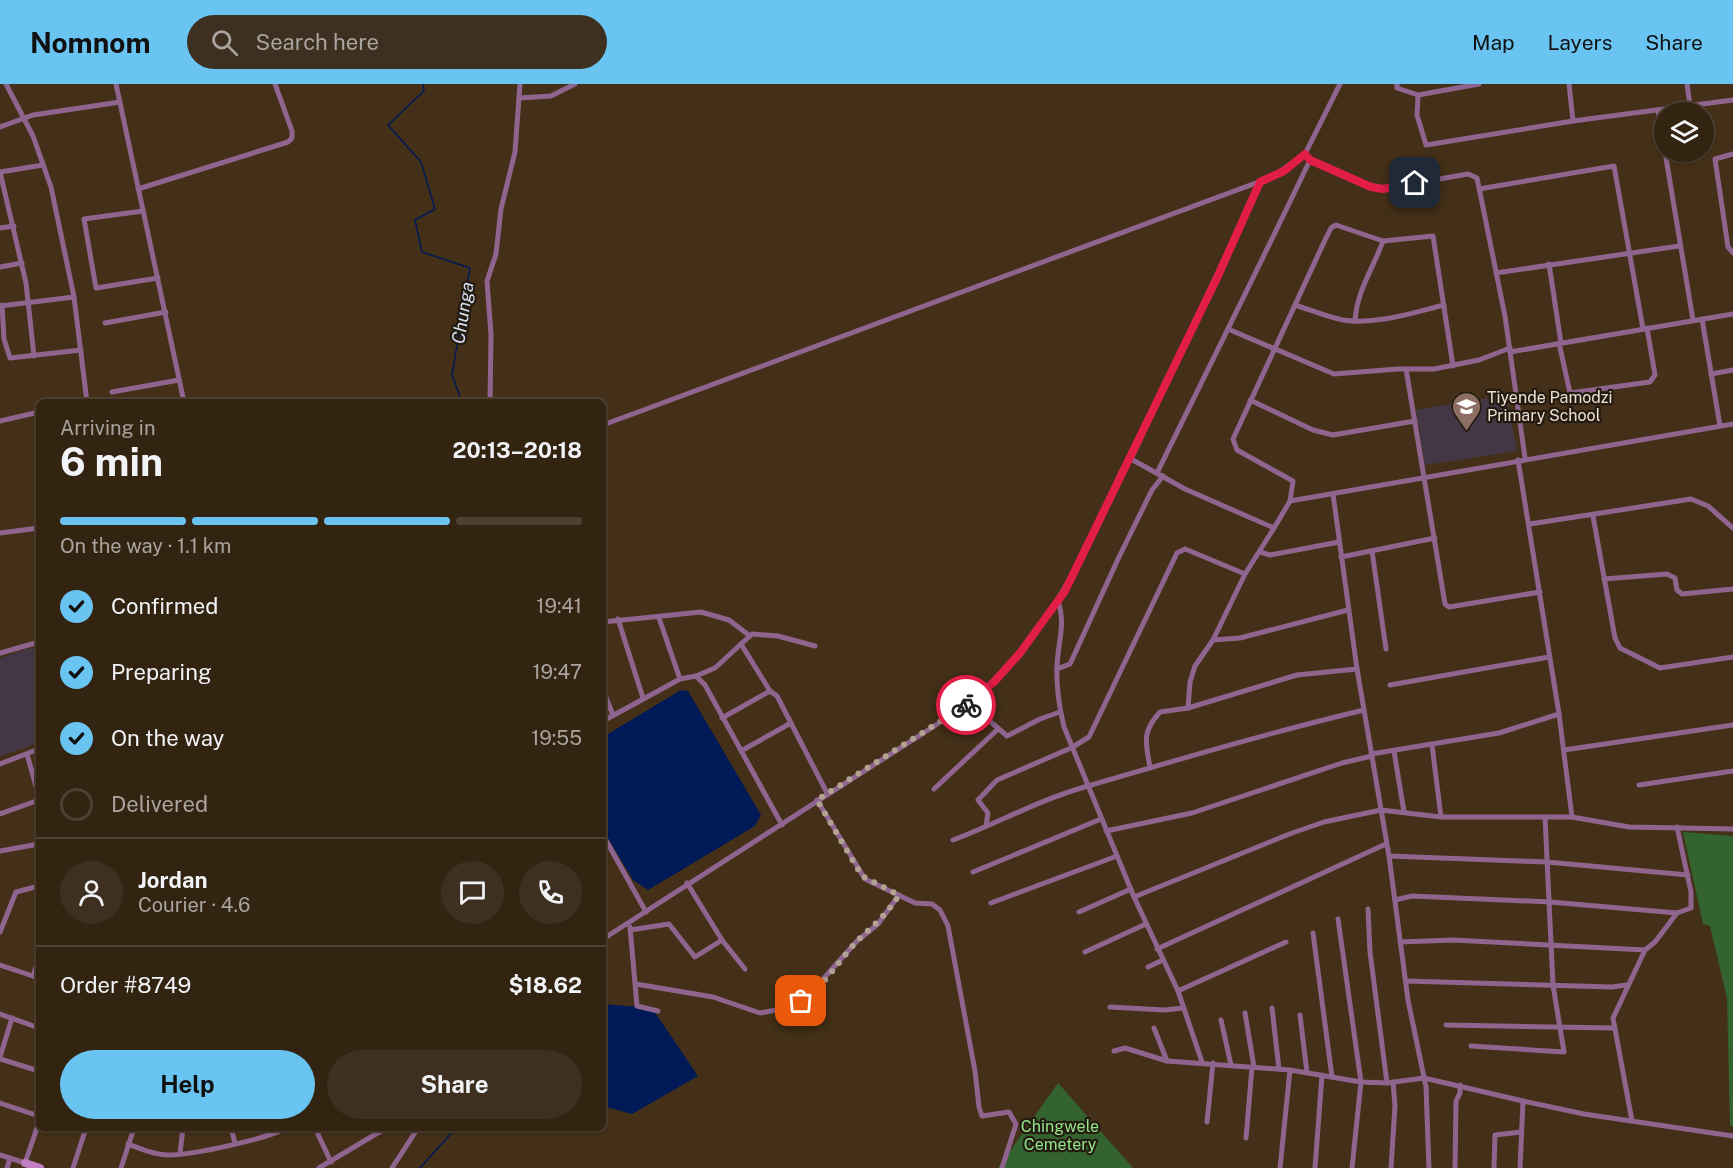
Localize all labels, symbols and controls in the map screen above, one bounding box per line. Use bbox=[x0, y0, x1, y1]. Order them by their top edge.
search box bbox=[187, 15, 607, 69]
text: Nomnom bbox=[30, 26, 151, 59]
icon: search bbox=[208, 26, 241, 59]
text: Search here bbox=[256, 29, 379, 55]
text: Map bbox=[1472, 30, 1515, 55]
text: Layers bbox=[1548, 30, 1612, 55]
text: Share bbox=[1645, 30, 1703, 55]
map controls bbox=[1654, 102, 1714, 162]
button: layers bbox=[1654, 102, 1714, 162]
pin bbox=[1389, 157, 1440, 208]
icon: home bbox=[1398, 166, 1431, 199]
water label: Chunga bbox=[447, 280, 478, 345]
place label: Tiyende Pamodzi Primary School bbox=[1487, 388, 1613, 425]
school or university icon: Tiyende Pamodzi Primary School bbox=[1450, 390, 1482, 432]
text: Arriving in bbox=[60, 416, 155, 440]
text: 20:13–20:18 bbox=[453, 437, 582, 463]
text: 6 min bbox=[60, 439, 163, 485]
text: On the way · 1.1 km bbox=[60, 534, 231, 558]
icon: check bbox=[60, 590, 93, 623]
text: Confirmed bbox=[111, 593, 218, 619]
text: 19:41 bbox=[536, 594, 582, 618]
icon: check bbox=[60, 656, 93, 689]
text: Preparing bbox=[111, 659, 212, 685]
text: 19:47 bbox=[532, 660, 582, 684]
courier bbox=[936, 675, 996, 735]
icon: bike bbox=[950, 689, 983, 722]
icon: check bbox=[60, 722, 93, 755]
text: On the way bbox=[111, 725, 224, 751]
text: 19:55 bbox=[531, 726, 582, 750]
text: Delivered bbox=[111, 791, 208, 817]
button: person bbox=[60, 861, 123, 924]
button: chat bbox=[441, 861, 504, 924]
button: phone bbox=[519, 861, 582, 924]
text: Jordan bbox=[138, 867, 207, 893]
text: Courier · 4.6 bbox=[138, 893, 250, 917]
text: Order #8749 bbox=[60, 972, 191, 998]
text: $18.62 bbox=[508, 972, 582, 998]
pin bbox=[775, 975, 826, 1026]
icon: bag bbox=[784, 984, 817, 1017]
button: Help bbox=[60, 1050, 315, 1119]
button: Share bbox=[327, 1050, 582, 1119]
park label: Chingwele Cemetery bbox=[1021, 1117, 1099, 1154]

